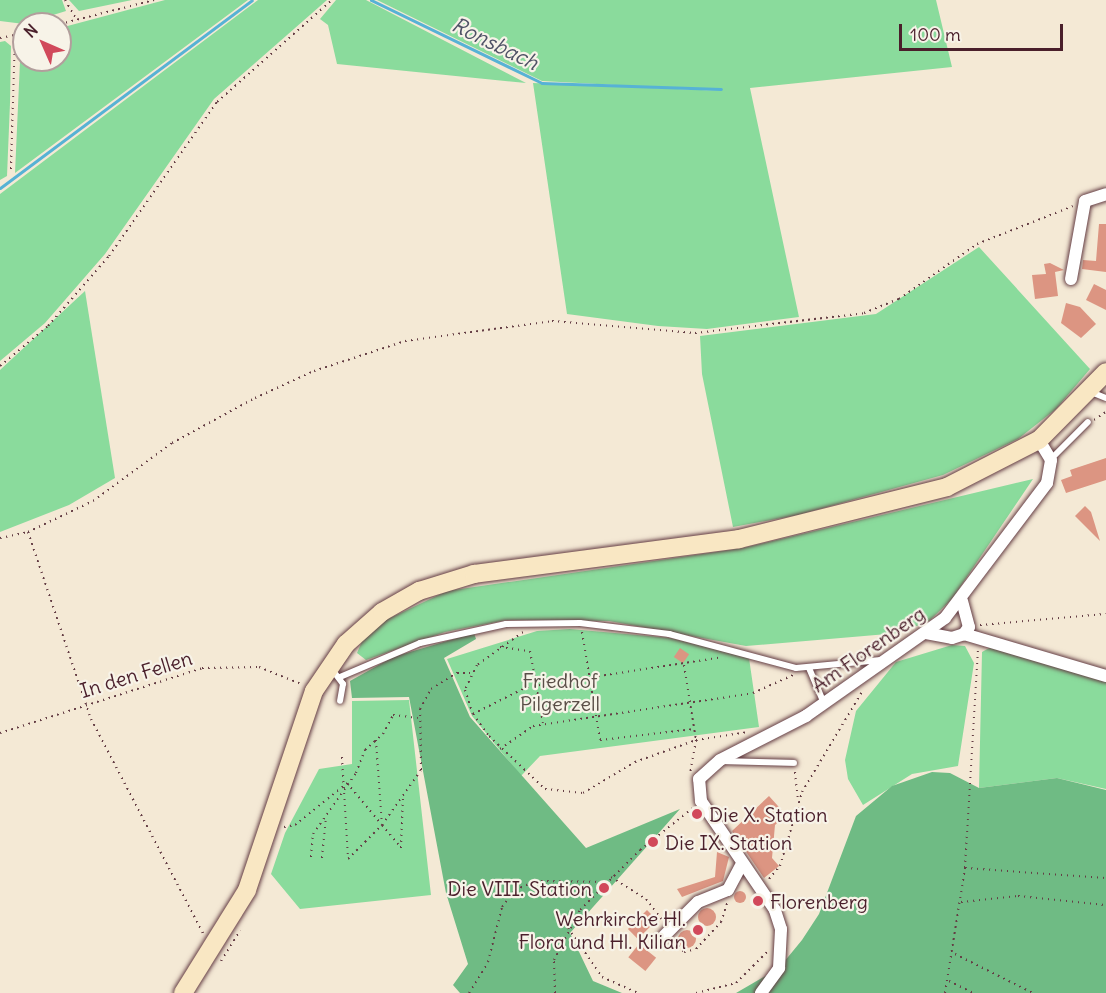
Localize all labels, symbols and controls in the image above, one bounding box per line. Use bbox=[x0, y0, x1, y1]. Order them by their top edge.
north arrow bbox=[12, 12, 72, 72]
water label: Ronsbach bbox=[448, 12, 542, 76]
scale bar bbox=[902, 12, 1066, 50]
text: N bbox=[20, 20, 42, 42]
text: 100 m bbox=[910, 23, 961, 46]
street label: Am Florenberg bbox=[807, 601, 929, 697]
street label: In den Fellen bbox=[77, 646, 195, 702]
park label: Friedhof Pilgerzell bbox=[520, 668, 600, 715]
place label: Die X. Station bbox=[709, 802, 828, 826]
marker: Die X. Station bbox=[690, 807, 704, 821]
place label: Die IX. Station bbox=[665, 830, 792, 854]
marker: Die IX. Station bbox=[646, 835, 660, 849]
place label: Die VIII. Station bbox=[447, 876, 592, 900]
marker: Die VIII. Station bbox=[597, 881, 611, 895]
place label: Florenberg bbox=[770, 889, 868, 913]
marker: Florenberg bbox=[751, 894, 765, 908]
place label: Wehrkirche Hl. Flora und Hl. Kilian bbox=[519, 906, 686, 953]
marker: Wehrkirche Hl. Flora und Hl. Kilian bbox=[691, 923, 705, 937]

